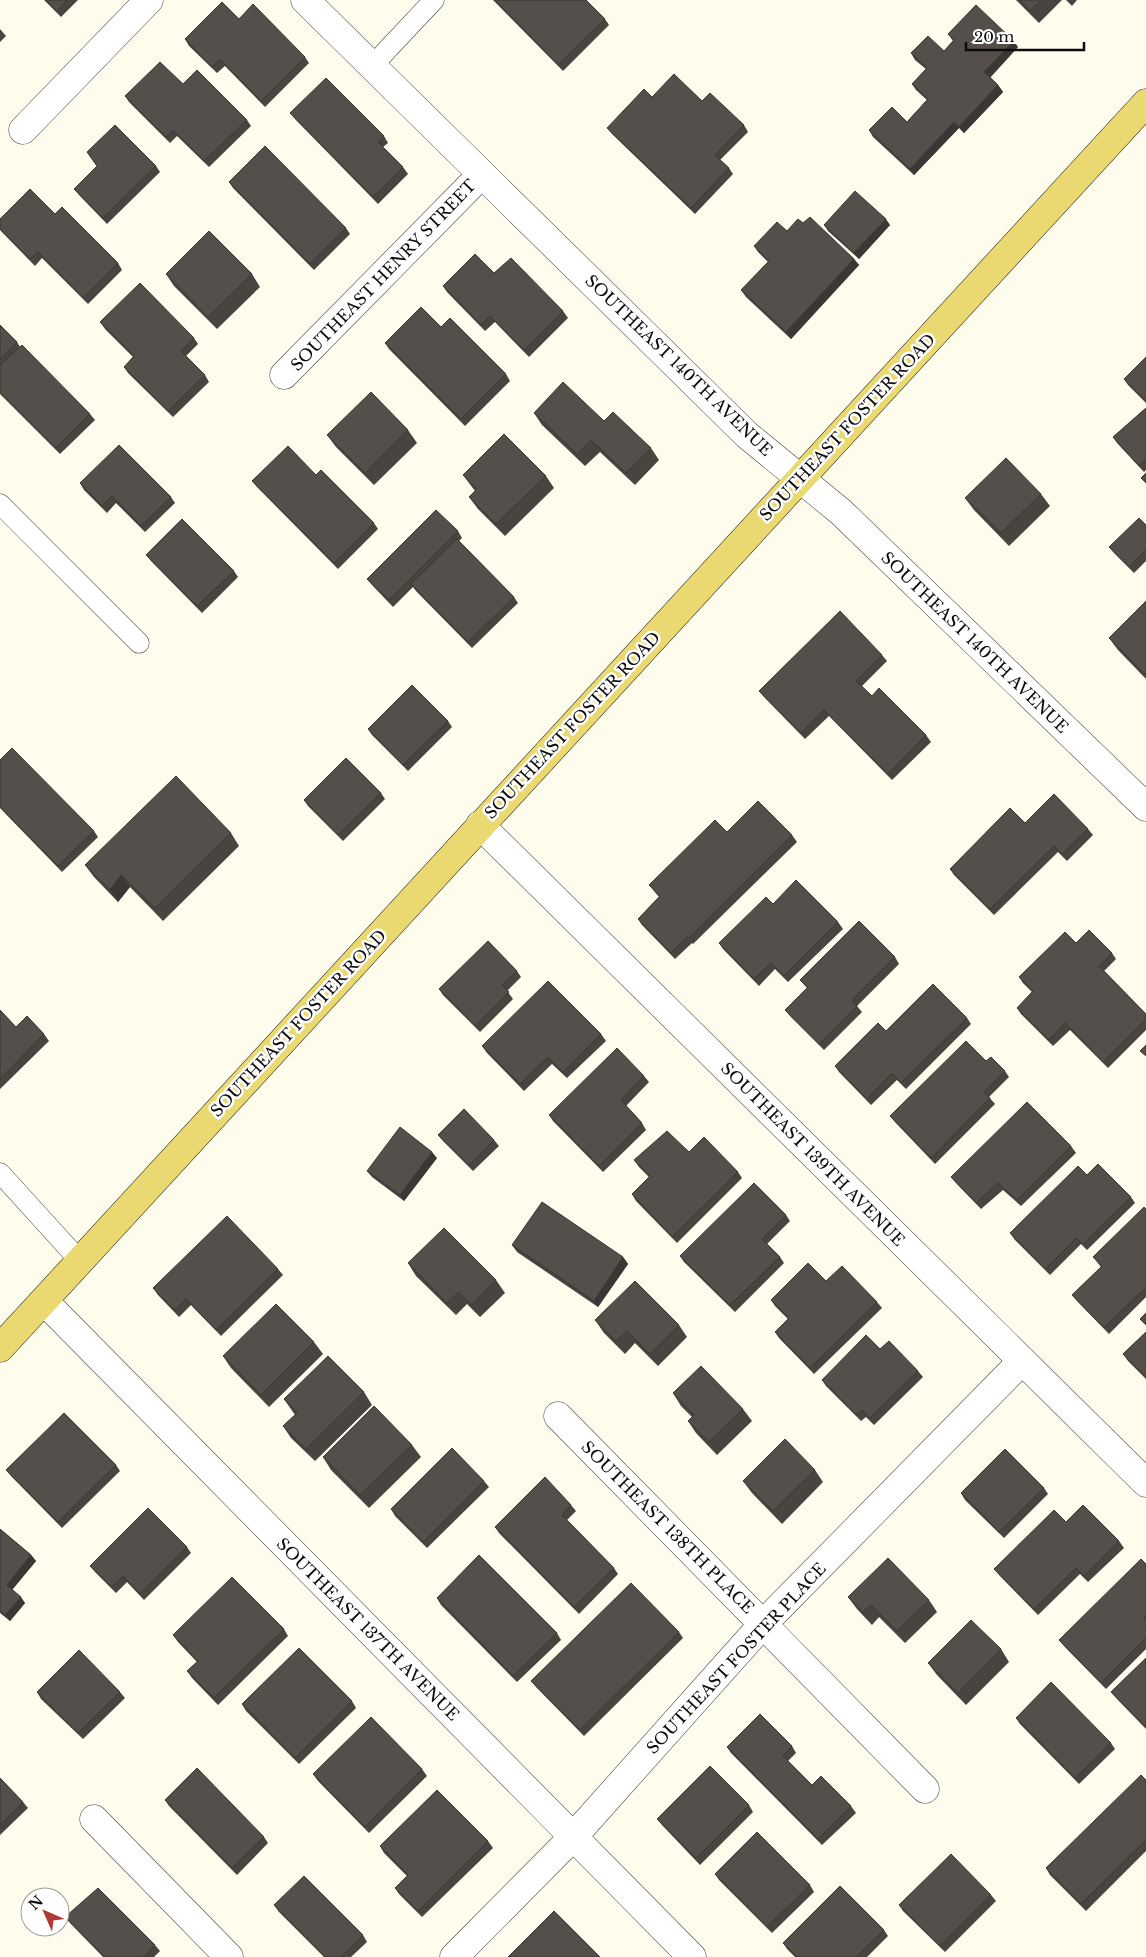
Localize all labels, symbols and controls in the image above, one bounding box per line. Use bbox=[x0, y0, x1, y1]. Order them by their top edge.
scale bar bbox=[966, 20, 1084, 52]
text: 20 m bbox=[974, 27, 1014, 46]
street label: SOUTHEAST HENRY STREET bbox=[286, 175, 480, 375]
street label: SOUTHEAST 140TH AVENUE bbox=[581, 270, 777, 460]
street label: SOUTHEAST FOSTER ROAD bbox=[755, 329, 939, 525]
street label: SOUTHEAST 140TH AVENUE bbox=[877, 547, 1073, 737]
street label: SOUTHEAST FOSTER ROAD bbox=[480, 627, 664, 823]
street label: SOUTHEAST FOSTER ROAD bbox=[206, 925, 390, 1121]
street label: SOUTHEAST 139TH AVENUE bbox=[717, 1058, 909, 1250]
street label: SOUTHEAST 138TH PLACE bbox=[578, 1437, 758, 1617]
street label: SOUTHEAST 137TH AVENUE bbox=[273, 1534, 463, 1724]
street label: SOUTHEAST FOSTER PLACE bbox=[642, 1558, 830, 1758]
north arrow bbox=[20, 1887, 70, 1937]
text: N bbox=[25, 1892, 47, 1914]

